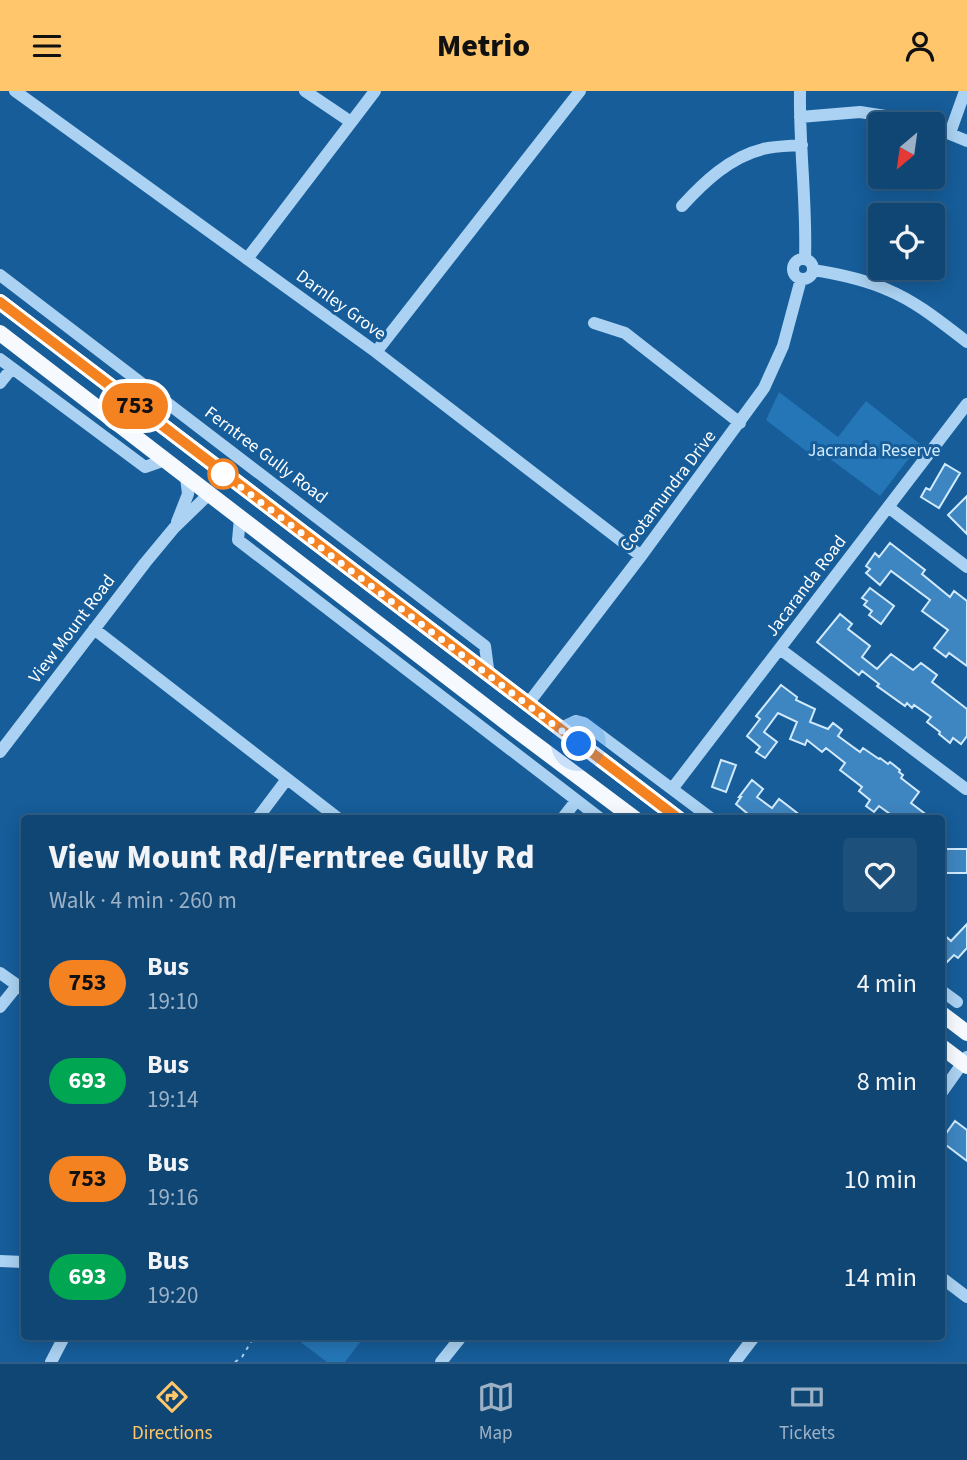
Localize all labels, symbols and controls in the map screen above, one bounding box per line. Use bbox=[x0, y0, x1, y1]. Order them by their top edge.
text: Metrio bbox=[437, 23, 530, 69]
icon: menu bbox=[28, 27, 66, 65]
icon: person bbox=[901, 27, 939, 65]
north arrow bbox=[868, 112, 945, 189]
map controls bbox=[868, 112, 945, 280]
button: locate bbox=[868, 203, 945, 280]
street label: Darnley Grove bbox=[291, 264, 391, 346]
line badge: 753 bbox=[95, 383, 175, 429]
text: 753 bbox=[116, 388, 154, 423]
street label: Ferntree Gully Road bbox=[199, 400, 333, 510]
street label: Cootamundra Drive bbox=[614, 425, 722, 557]
park label: Jacranda Reserve bbox=[808, 438, 940, 463]
unlabelled marker bbox=[208, 459, 238, 489]
street label: Jacaranda Road bbox=[760, 530, 852, 642]
street label: View Mount Road bbox=[23, 570, 121, 688]
your location bbox=[561, 726, 596, 761]
text: View Mount Rd/Ferntree Gully Rd bbox=[49, 834, 534, 881]
button: heart bbox=[843, 838, 917, 912]
text: Walk · 4 min · 260 m bbox=[49, 884, 237, 917]
text: Bus bbox=[147, 948, 189, 985]
text: 753 bbox=[68, 965, 107, 1000]
text: 4 min bbox=[857, 965, 917, 1002]
text: 19:10 bbox=[147, 985, 198, 1018]
text: Bus bbox=[147, 1046, 189, 1083]
text: 693 bbox=[68, 1063, 107, 1098]
text: 8 min bbox=[857, 1063, 917, 1100]
text: 19:14 bbox=[147, 1083, 198, 1116]
text: Bus bbox=[147, 1144, 189, 1181]
text: 753 bbox=[68, 1161, 107, 1196]
text: 10 min bbox=[844, 1161, 917, 1198]
text: 19:16 bbox=[147, 1181, 198, 1214]
text: Bus bbox=[147, 1242, 189, 1279]
text: 693 bbox=[68, 1259, 107, 1294]
text: 14 min bbox=[844, 1259, 917, 1296]
text: 19:20 bbox=[147, 1279, 198, 1312]
tab: Directions bbox=[132, 1378, 213, 1447]
tab: Map bbox=[477, 1378, 515, 1447]
tab: Tickets bbox=[779, 1378, 835, 1447]

